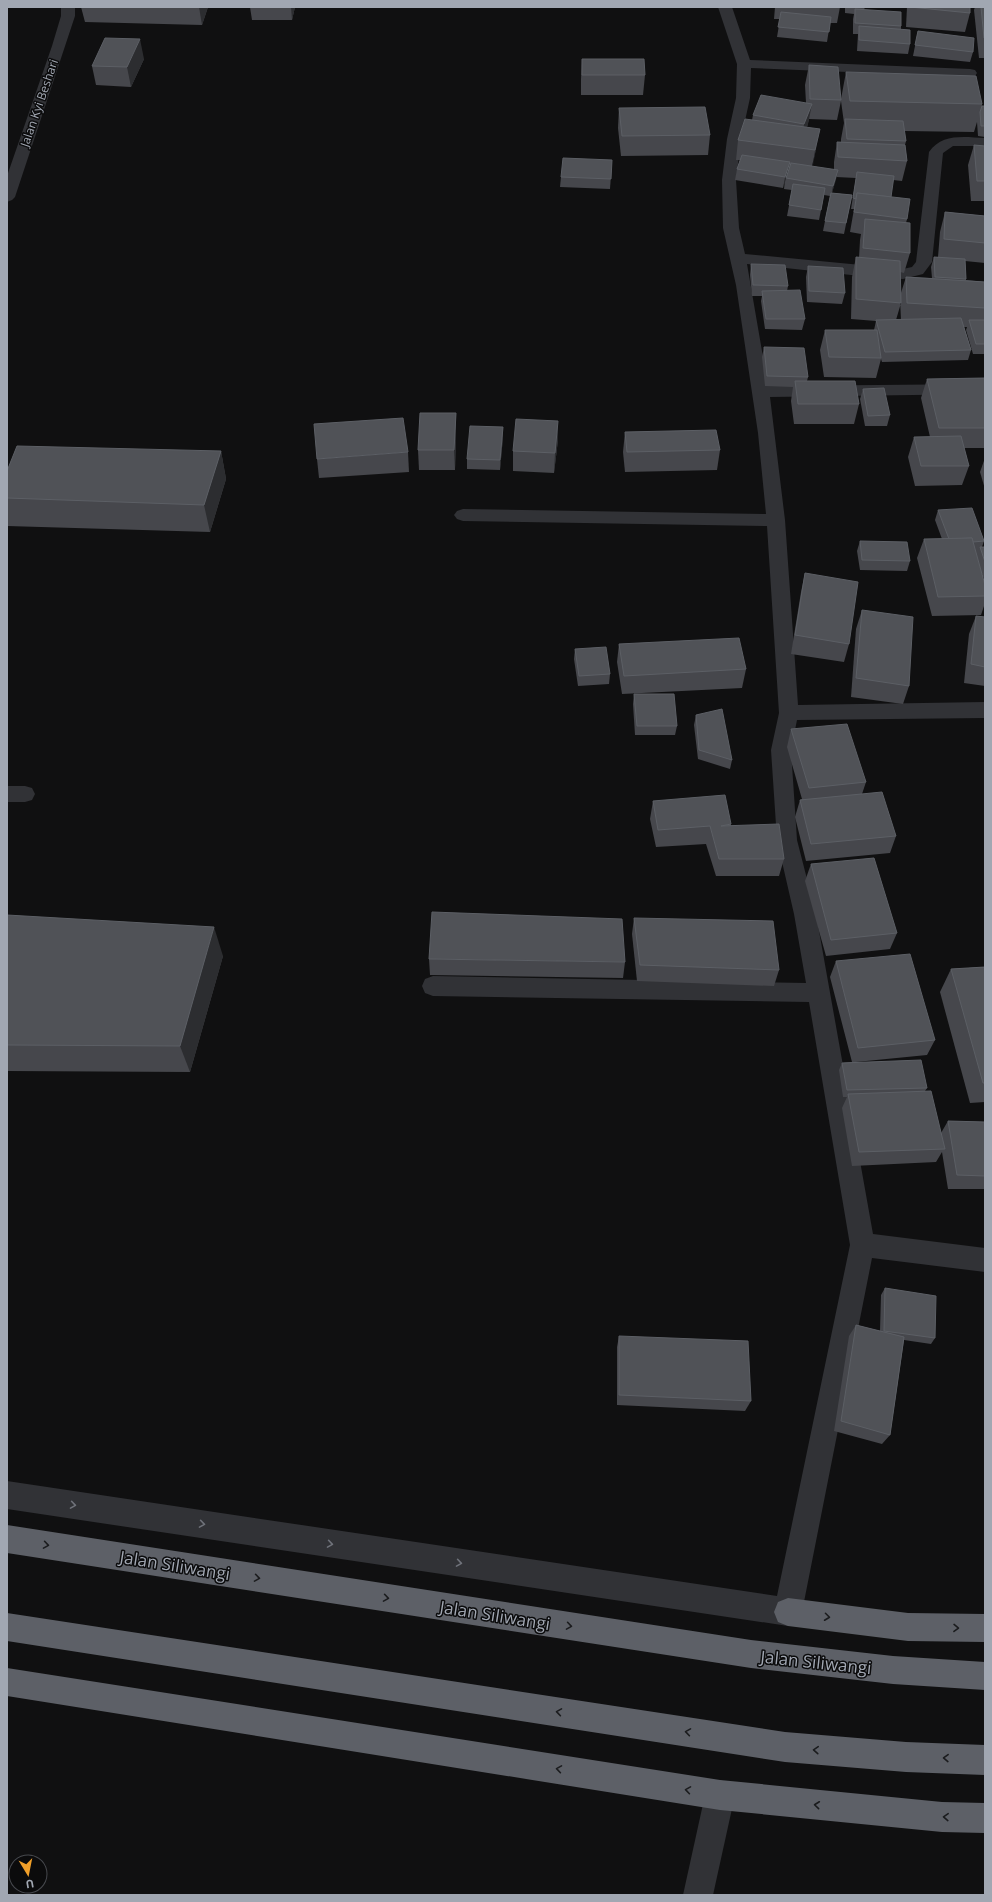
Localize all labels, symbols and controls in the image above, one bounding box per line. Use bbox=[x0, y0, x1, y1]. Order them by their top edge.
street label: Jalan Kyi Beshari bbox=[16, 57, 62, 150]
one-way arrow bbox=[70, 1500, 76, 1509]
one-way arrow bbox=[199, 1519, 205, 1528]
one-way arrow bbox=[327, 1539, 333, 1547]
one-way arrow bbox=[42, 1540, 49, 1549]
street label: Jalan Siliwangi bbox=[116, 1545, 232, 1585]
one-way arrow bbox=[456, 1558, 462, 1567]
one-way arrow bbox=[254, 1573, 260, 1582]
one-way arrow bbox=[382, 1593, 389, 1602]
street label: Jalan Siliwangi bbox=[436, 1595, 552, 1635]
one-way arrow bbox=[824, 1612, 830, 1621]
one-way arrow bbox=[566, 1621, 572, 1630]
one-way arrow bbox=[953, 1623, 959, 1632]
street label: Jalan Siliwangi bbox=[757, 1645, 873, 1679]
one-way arrow bbox=[556, 1708, 562, 1717]
one-way arrow bbox=[685, 1728, 691, 1737]
one-way arrow bbox=[813, 1745, 819, 1754]
one-way arrow bbox=[943, 1754, 949, 1763]
one-way arrow bbox=[556, 1766, 562, 1774]
one-way arrow bbox=[684, 1786, 691, 1795]
one-way arrow bbox=[814, 1800, 820, 1809]
one-way arrow bbox=[943, 1813, 949, 1821]
north arrow bbox=[8, 1854, 48, 1894]
text: U bbox=[24, 1876, 35, 1892]

